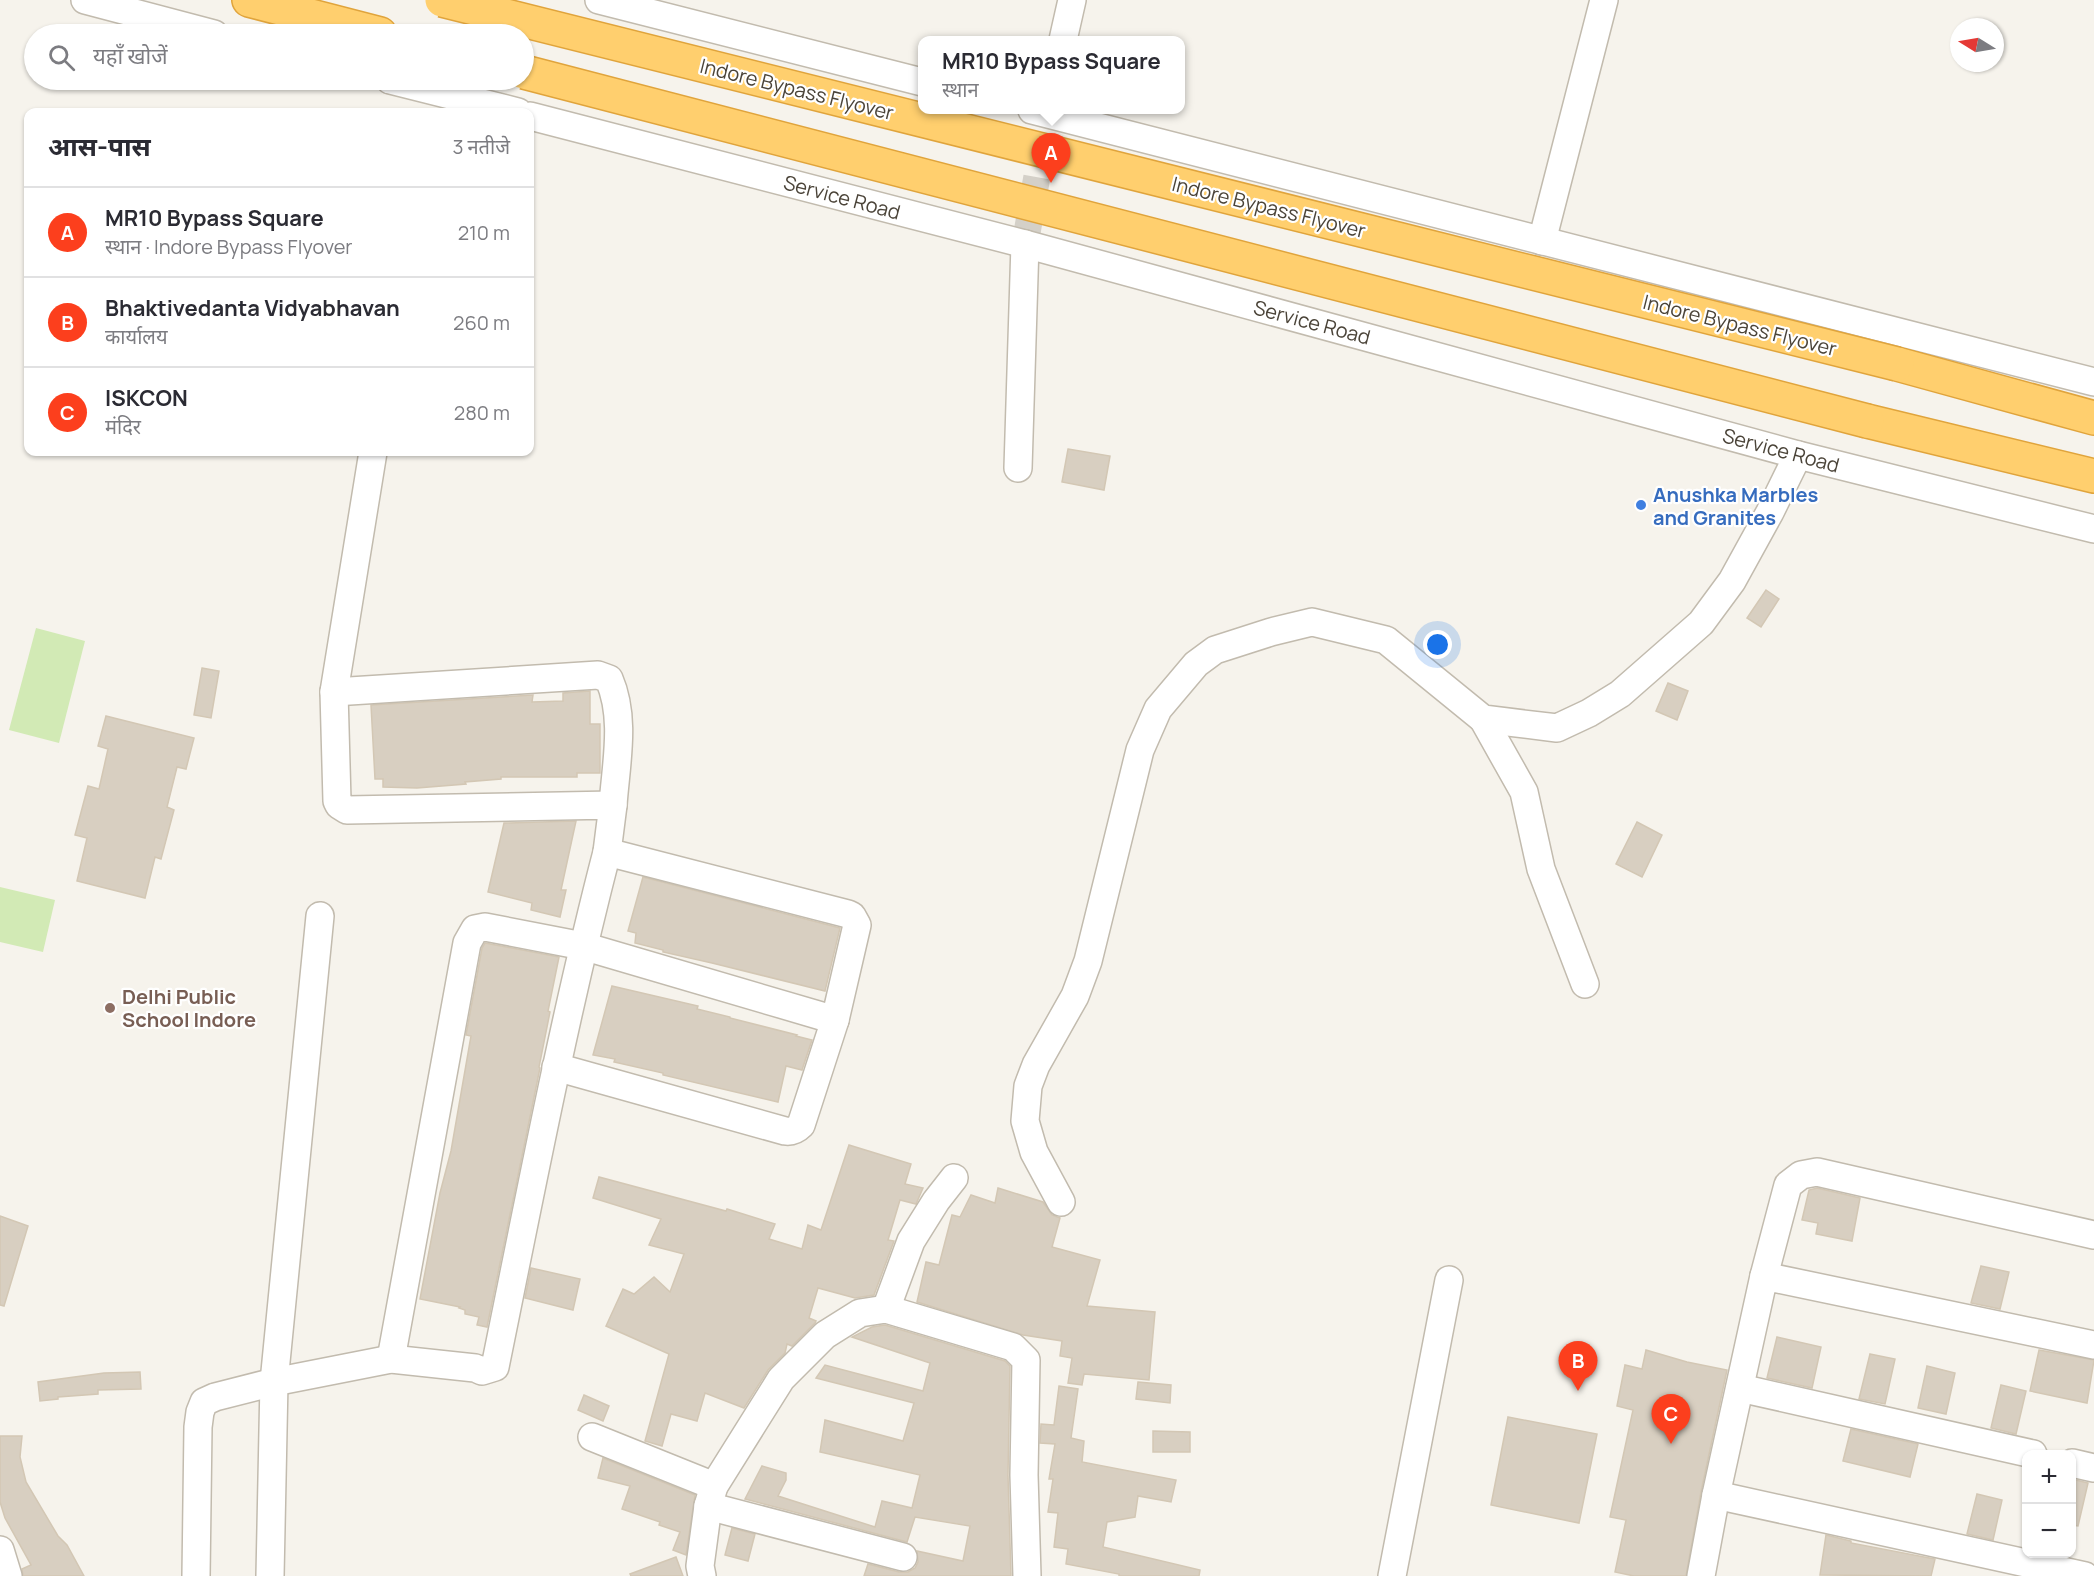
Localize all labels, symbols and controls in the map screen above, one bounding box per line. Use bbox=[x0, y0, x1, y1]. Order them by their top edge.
north arrow bbox=[1950, 18, 2004, 72]
search box bbox=[24, 24, 534, 90]
popup bbox=[918, 36, 1185, 114]
icon: search bbox=[45, 41, 78, 74]
text: यहाँ खोजें bbox=[93, 41, 168, 71]
text: MR10 Bypass Square bbox=[942, 46, 1161, 76]
street label: Indore Bypass Flyover bbox=[697, 52, 897, 126]
text: स्थान bbox=[942, 76, 979, 103]
text: आस-पास bbox=[48, 128, 151, 164]
text: 3 नतीजे bbox=[452, 133, 510, 160]
pin: A bbox=[1032, 134, 1070, 183]
street label: Service Road bbox=[781, 168, 903, 226]
street label: Indore Bypass Flyover bbox=[1169, 170, 1369, 244]
text: MR10 Bypass Square bbox=[105, 203, 324, 233]
text: A bbox=[61, 219, 74, 246]
text: 210 m bbox=[458, 219, 510, 246]
text: स्थान · Indore Bypass Flyover bbox=[105, 233, 353, 260]
street label: Indore Bypass Flyover bbox=[1640, 288, 1840, 362]
text: Bhaktivedanta Vidyabhavan bbox=[105, 293, 400, 323]
street label: Service Road bbox=[1251, 293, 1373, 351]
text: B bbox=[61, 309, 74, 336]
text: 260 m bbox=[453, 309, 510, 336]
text: कार्यालय bbox=[105, 323, 167, 350]
text: ISKCON bbox=[105, 383, 188, 413]
text: C bbox=[60, 399, 75, 426]
text: 280 m bbox=[454, 399, 510, 426]
text: मंदिर bbox=[105, 413, 141, 440]
street label: Service Road bbox=[1720, 421, 1842, 479]
place label: Anushka Marbles and Granites bbox=[1653, 481, 1819, 531]
marker: Anushka Marbles and Granites bbox=[1634, 498, 1648, 512]
your location bbox=[1423, 630, 1452, 659]
place label: Delhi Public School Indore bbox=[122, 983, 256, 1033]
marker: Delhi Public School Indore bbox=[103, 1001, 117, 1015]
pin: B bbox=[1558, 1342, 1598, 1391]
pin: C bbox=[1652, 1394, 1690, 1444]
map controls bbox=[2022, 1450, 2076, 1558]
button: + bbox=[2022, 1450, 2076, 1504]
button: − bbox=[2022, 1504, 2076, 1558]

